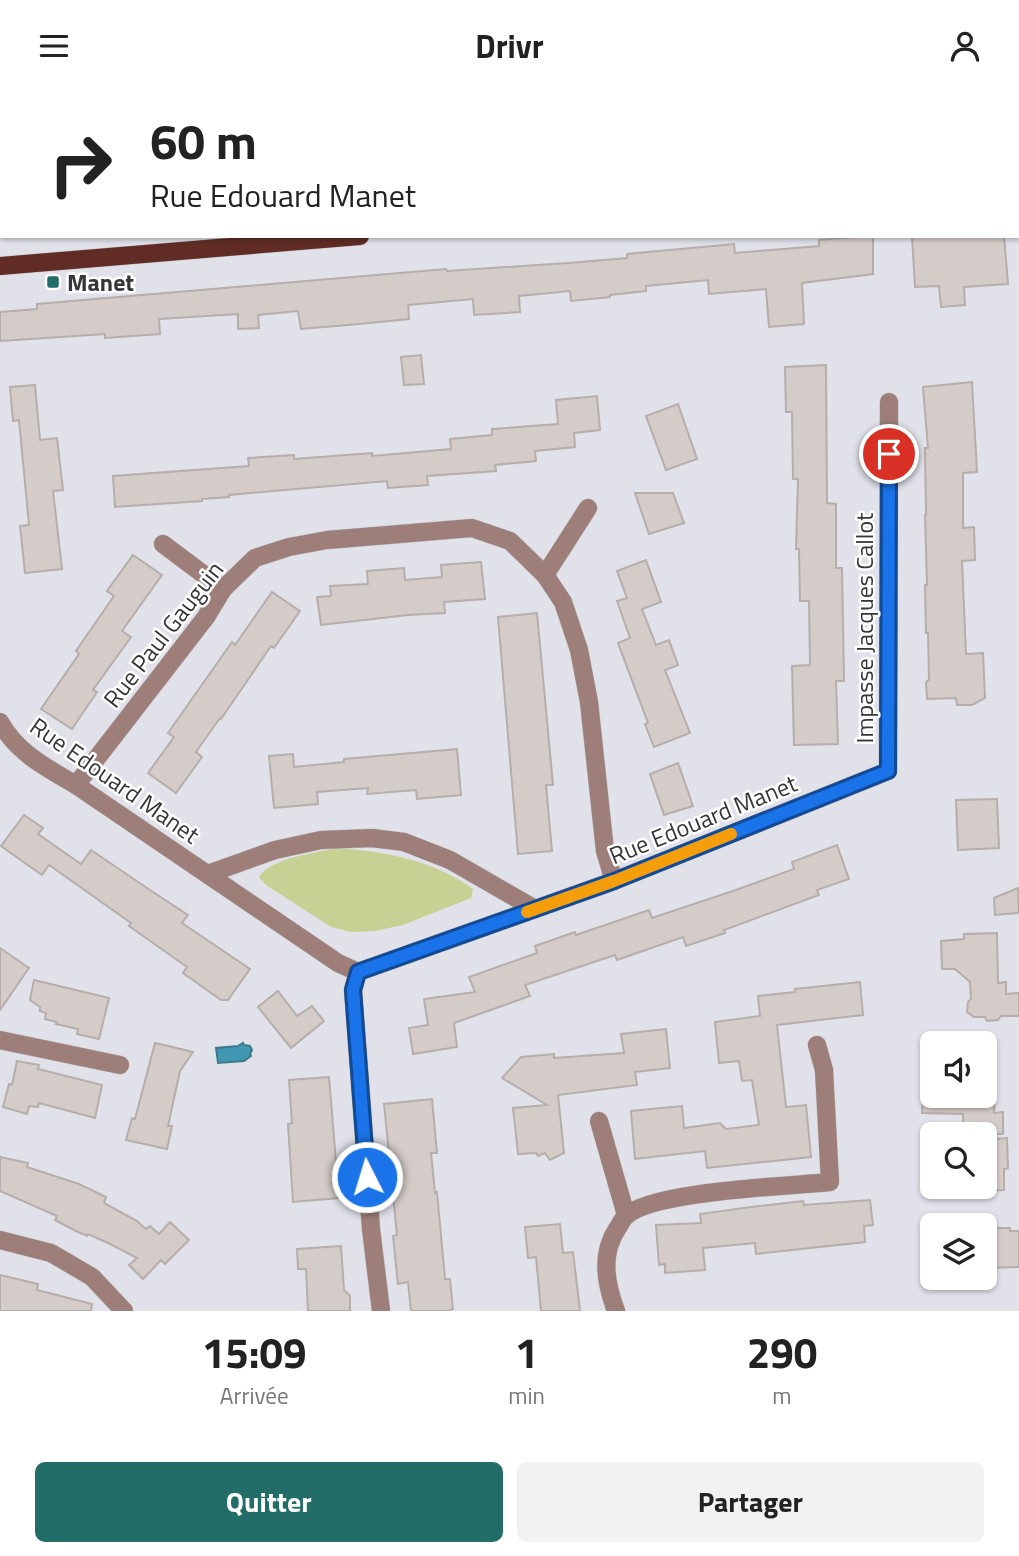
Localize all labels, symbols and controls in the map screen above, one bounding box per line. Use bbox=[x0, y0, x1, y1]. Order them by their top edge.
text: Drivr bbox=[475, 22, 544, 70]
icon: menu bbox=[35, 27, 73, 65]
icon: person bbox=[946, 27, 984, 65]
text: 60 m bbox=[150, 103, 257, 178]
icon: right bbox=[35, 119, 126, 210]
text: Rue Edouard Manet bbox=[150, 171, 416, 219]
place label: Manet bbox=[67, 264, 134, 300]
marker: Manet bbox=[45, 274, 61, 290]
pin bbox=[859, 424, 919, 484]
icon: arrive bbox=[870, 435, 908, 473]
street label: Impasse Jacques Callot bbox=[846, 512, 882, 743]
street label: Rue Paul Gauguin bbox=[94, 553, 232, 715]
street label: Rue Edouard Manet bbox=[23, 708, 208, 852]
street label: Rue Edouard Manet bbox=[604, 765, 803, 873]
map controls bbox=[920, 1031, 997, 1290]
button: sound bbox=[920, 1031, 997, 1108]
button: search bbox=[920, 1122, 997, 1199]
position arrow bbox=[330, 1140, 404, 1214]
button: layers bbox=[920, 1213, 997, 1290]
text: 15:09 bbox=[202, 1320, 307, 1384]
text: 1 bbox=[515, 1320, 538, 1384]
text: 290 bbox=[747, 1320, 817, 1384]
text: Arrivée bbox=[220, 1378, 289, 1413]
text: min bbox=[508, 1378, 545, 1413]
text: m bbox=[772, 1378, 792, 1413]
button: Quitter bbox=[35, 1462, 503, 1542]
button: Partager bbox=[517, 1462, 984, 1542]

